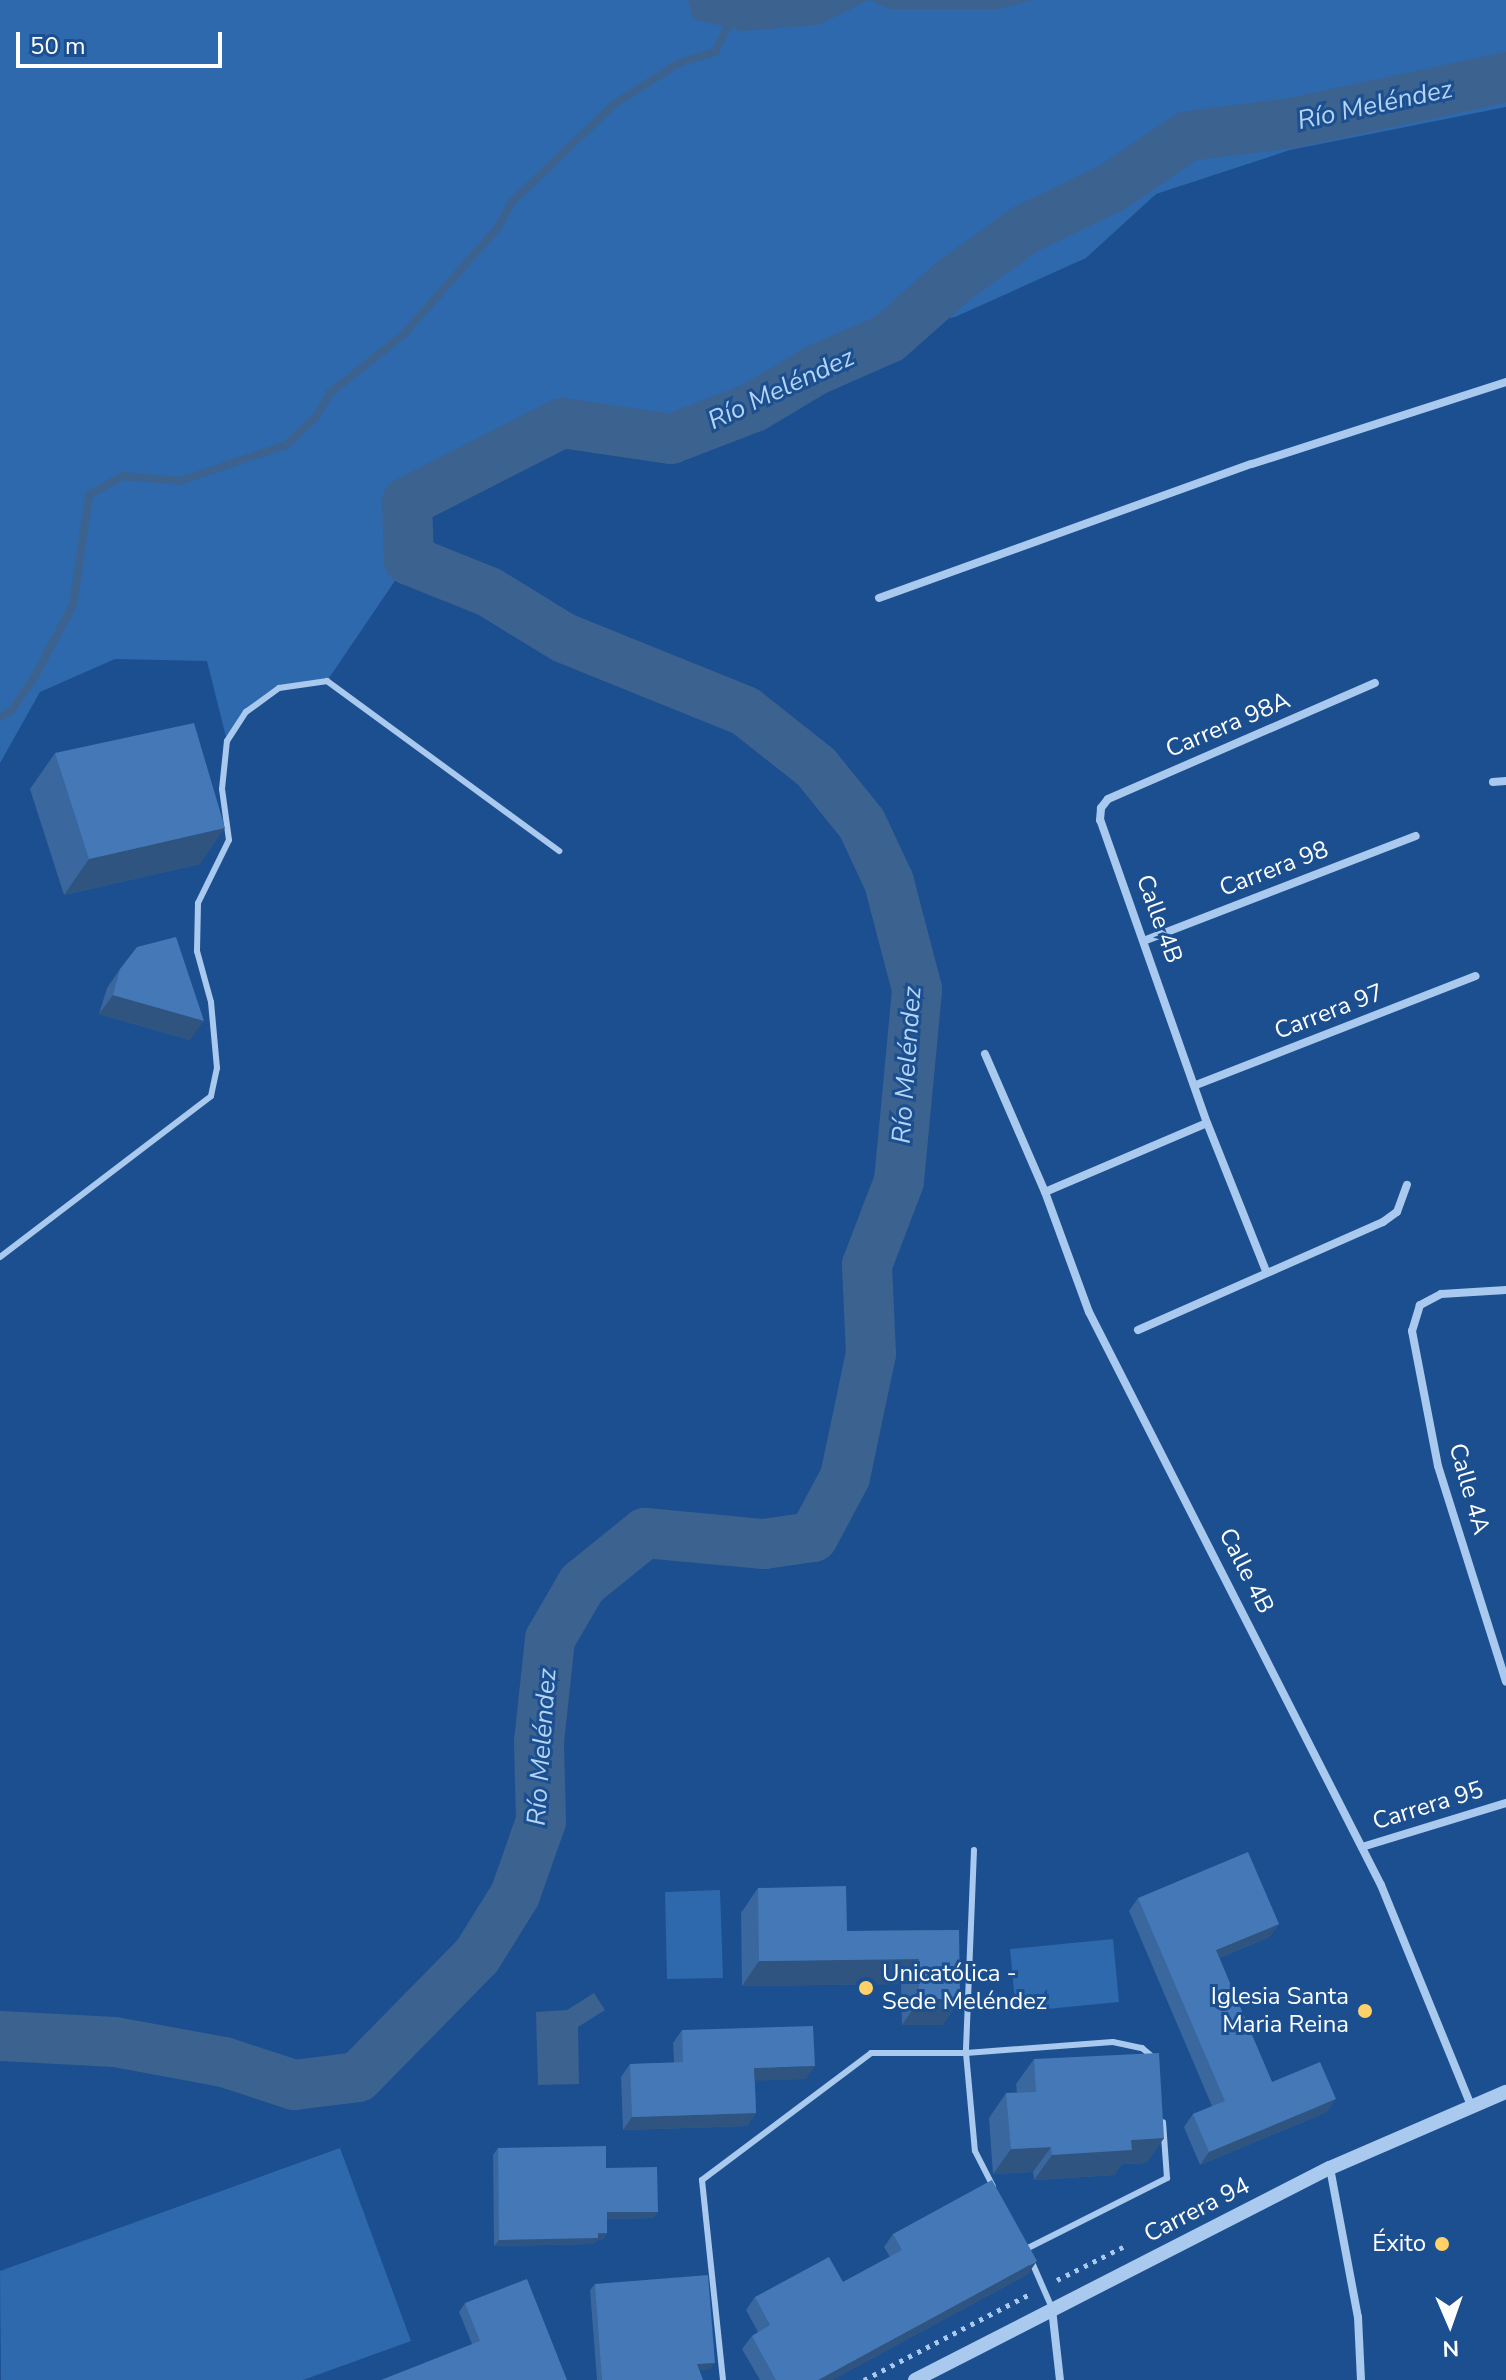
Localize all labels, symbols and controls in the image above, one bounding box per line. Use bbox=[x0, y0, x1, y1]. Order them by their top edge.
scale bar bbox=[20, 16, 226, 66]
text: 50 m bbox=[30, 30, 86, 62]
water label: Río Meléndez bbox=[1295, 73, 1455, 137]
water label: Río Meléndez bbox=[703, 342, 859, 436]
street label: Carrera 98A bbox=[1162, 686, 1294, 764]
street label: Carrera 98 bbox=[1215, 835, 1333, 903]
street label: Calle 4B bbox=[1130, 871, 1188, 967]
street label: Carrera 97 bbox=[1270, 978, 1388, 1046]
water label: Río Meléndez bbox=[886, 985, 928, 1145]
street label: Calle 4A bbox=[1442, 1440, 1496, 1538]
street label: Calle 4B bbox=[1212, 1523, 1280, 1619]
water label: Río Meléndez bbox=[521, 1667, 563, 1827]
street label: Carrera 95 bbox=[1369, 1776, 1487, 1836]
place label: Unicatólica - Sede Meléndez bbox=[882, 1960, 1047, 2016]
marker: Unicatólica - Sede Meléndez bbox=[857, 1979, 875, 1997]
place label: Iglesia Santa Maria Reina bbox=[1211, 1983, 1349, 2039]
marker: Iglesia Santa Maria Reina bbox=[1356, 2002, 1374, 2020]
street label: Carrera 94 bbox=[1139, 2171, 1255, 2249]
place label: Éxito bbox=[1372, 2230, 1426, 2258]
marker: Éxito bbox=[1433, 2235, 1451, 2253]
north arrow bbox=[1410, 2284, 1490, 2364]
text: N bbox=[1442, 2333, 1460, 2363]

